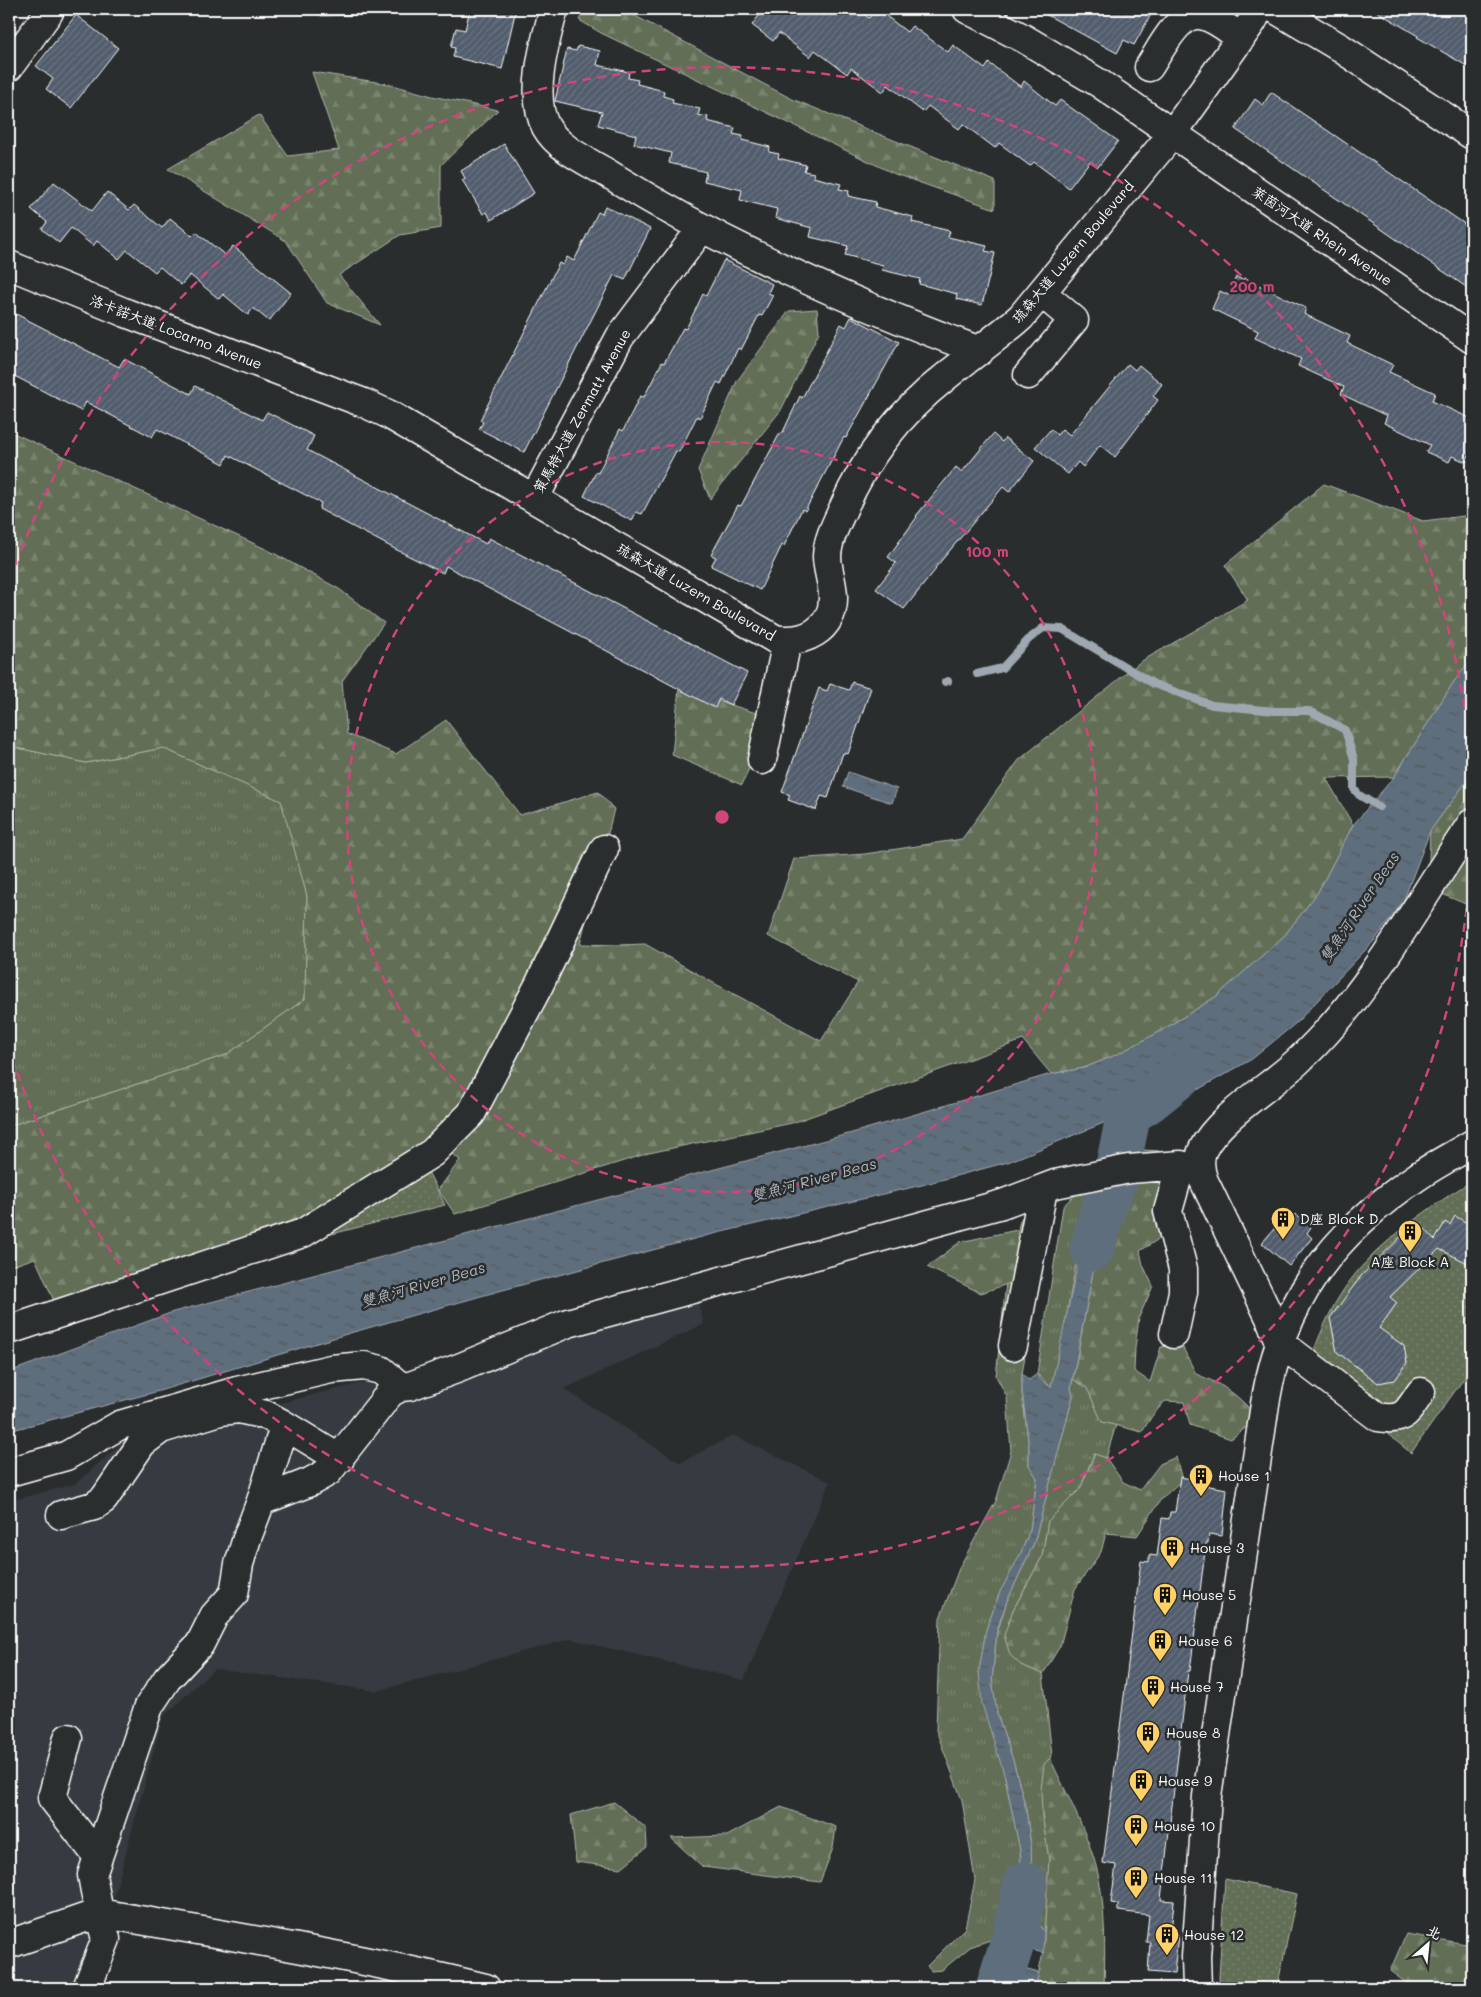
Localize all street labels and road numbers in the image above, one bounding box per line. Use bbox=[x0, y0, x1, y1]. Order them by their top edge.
street label: 琉森大道 Luzern Boulevard bbox=[1007, 177, 1138, 327]
street label: 萊茵河大道 Rhein Avenue bbox=[1249, 182, 1396, 290]
street label: 洛卡諾大道 Locarno Avenue bbox=[87, 290, 265, 373]
street label: 策馬特大道 Zermatt Avenue bbox=[528, 325, 635, 496]
street label: 琉森大道 Luzern Boulevard bbox=[614, 538, 779, 645]

